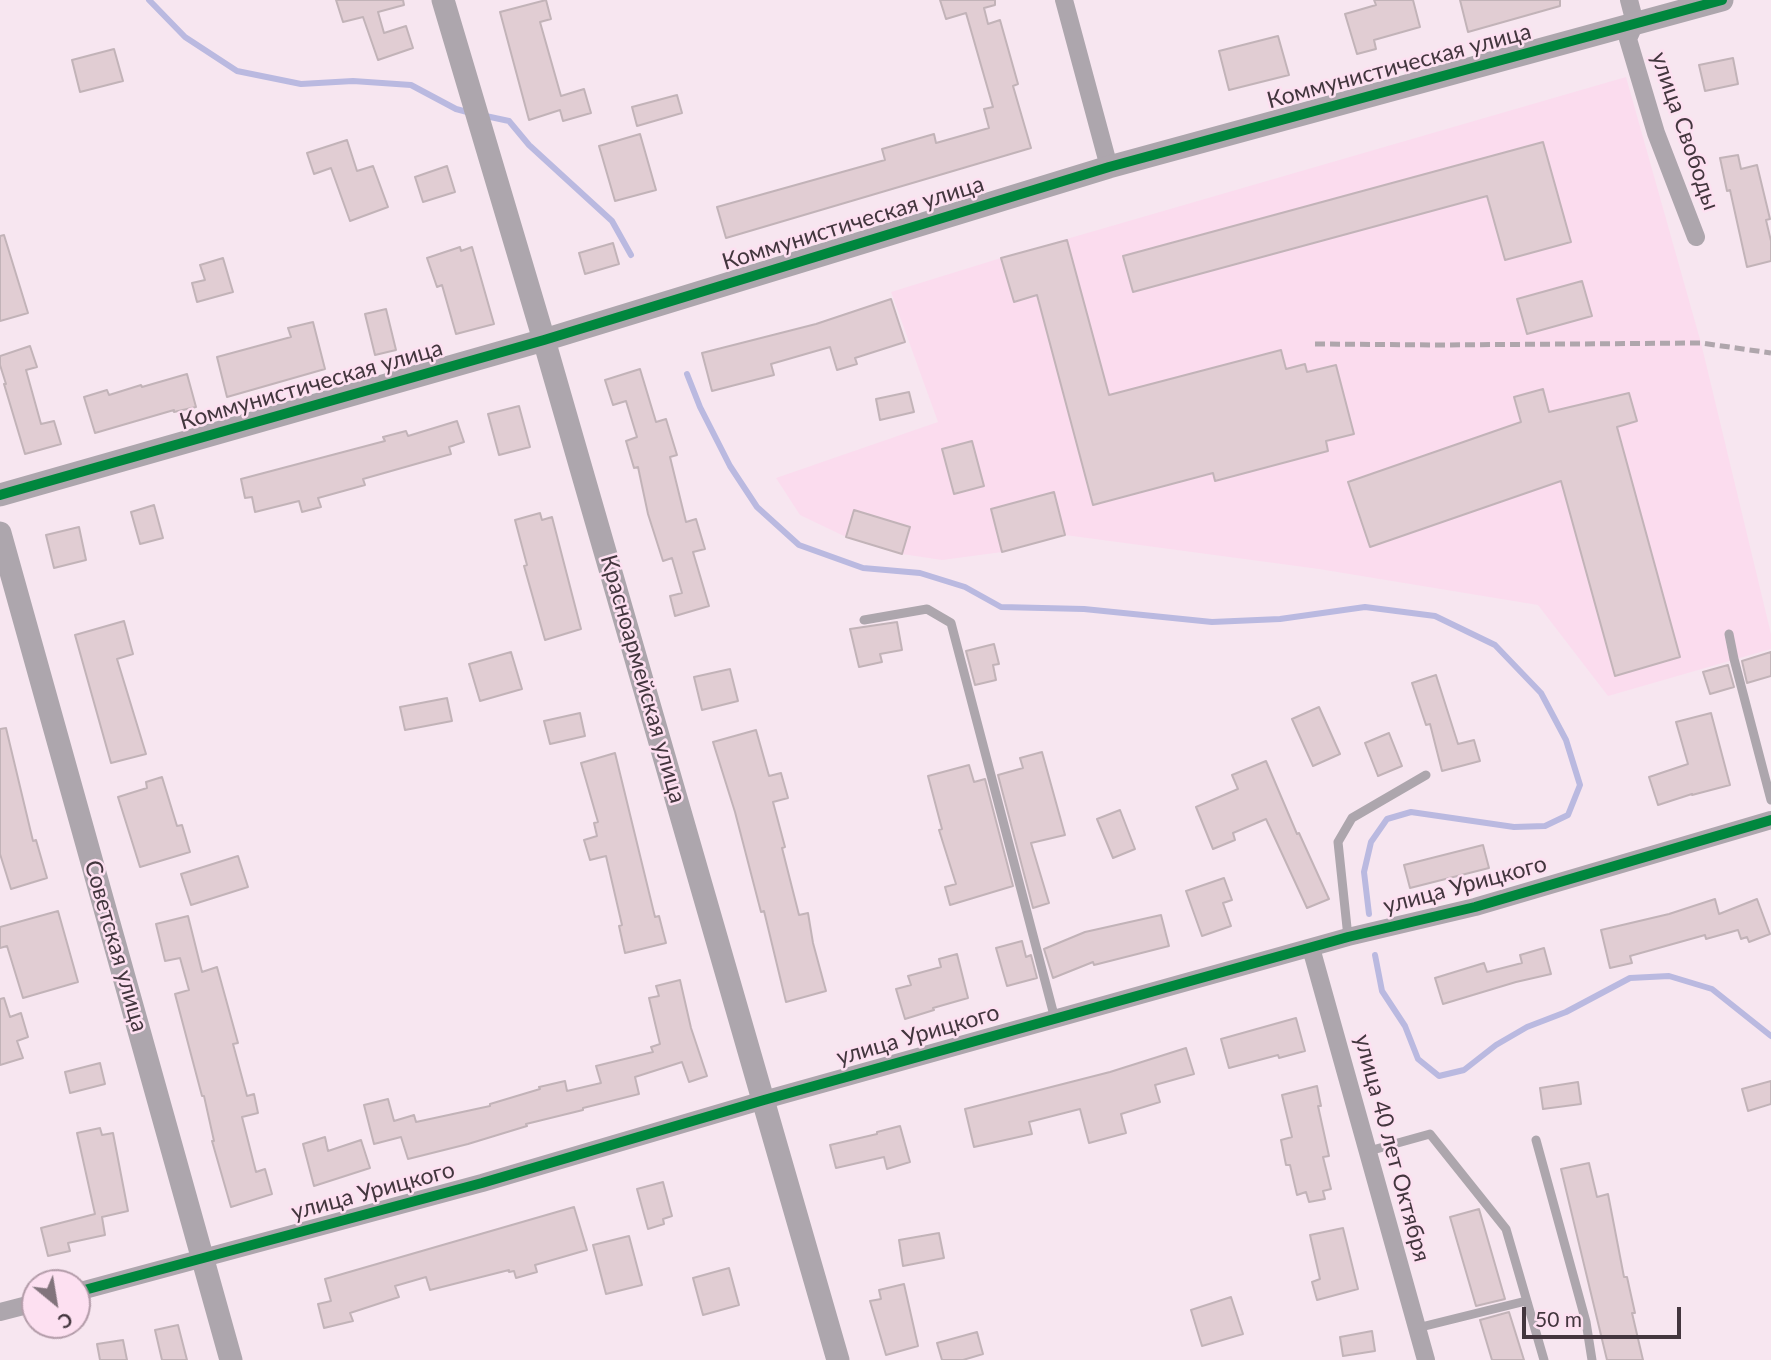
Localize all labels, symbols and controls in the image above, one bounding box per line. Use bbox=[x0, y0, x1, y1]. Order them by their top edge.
street label: Коммунистическая улица bbox=[1264, 17, 1534, 115]
street label: улица Свободы bbox=[1645, 48, 1725, 214]
street label: Коммунистическая улица bbox=[719, 170, 987, 276]
street label: Коммунистическая улица bbox=[176, 334, 446, 436]
street label: Красноармейская улица bbox=[594, 552, 692, 806]
street label: улица Урицкого bbox=[1380, 850, 1550, 920]
street label: Советская улица bbox=[78, 857, 154, 1035]
street label: улица Урицкого bbox=[833, 999, 1003, 1071]
street label: улица 40 лет Октября bbox=[1348, 1031, 1436, 1265]
street label: улица Урицкого bbox=[288, 1156, 458, 1226]
north arrow bbox=[21, 1269, 91, 1339]
scale bar bbox=[1526, 1294, 1685, 1338]
text: 50 m bbox=[1535, 1306, 1582, 1331]
text: С bbox=[55, 1308, 77, 1334]

